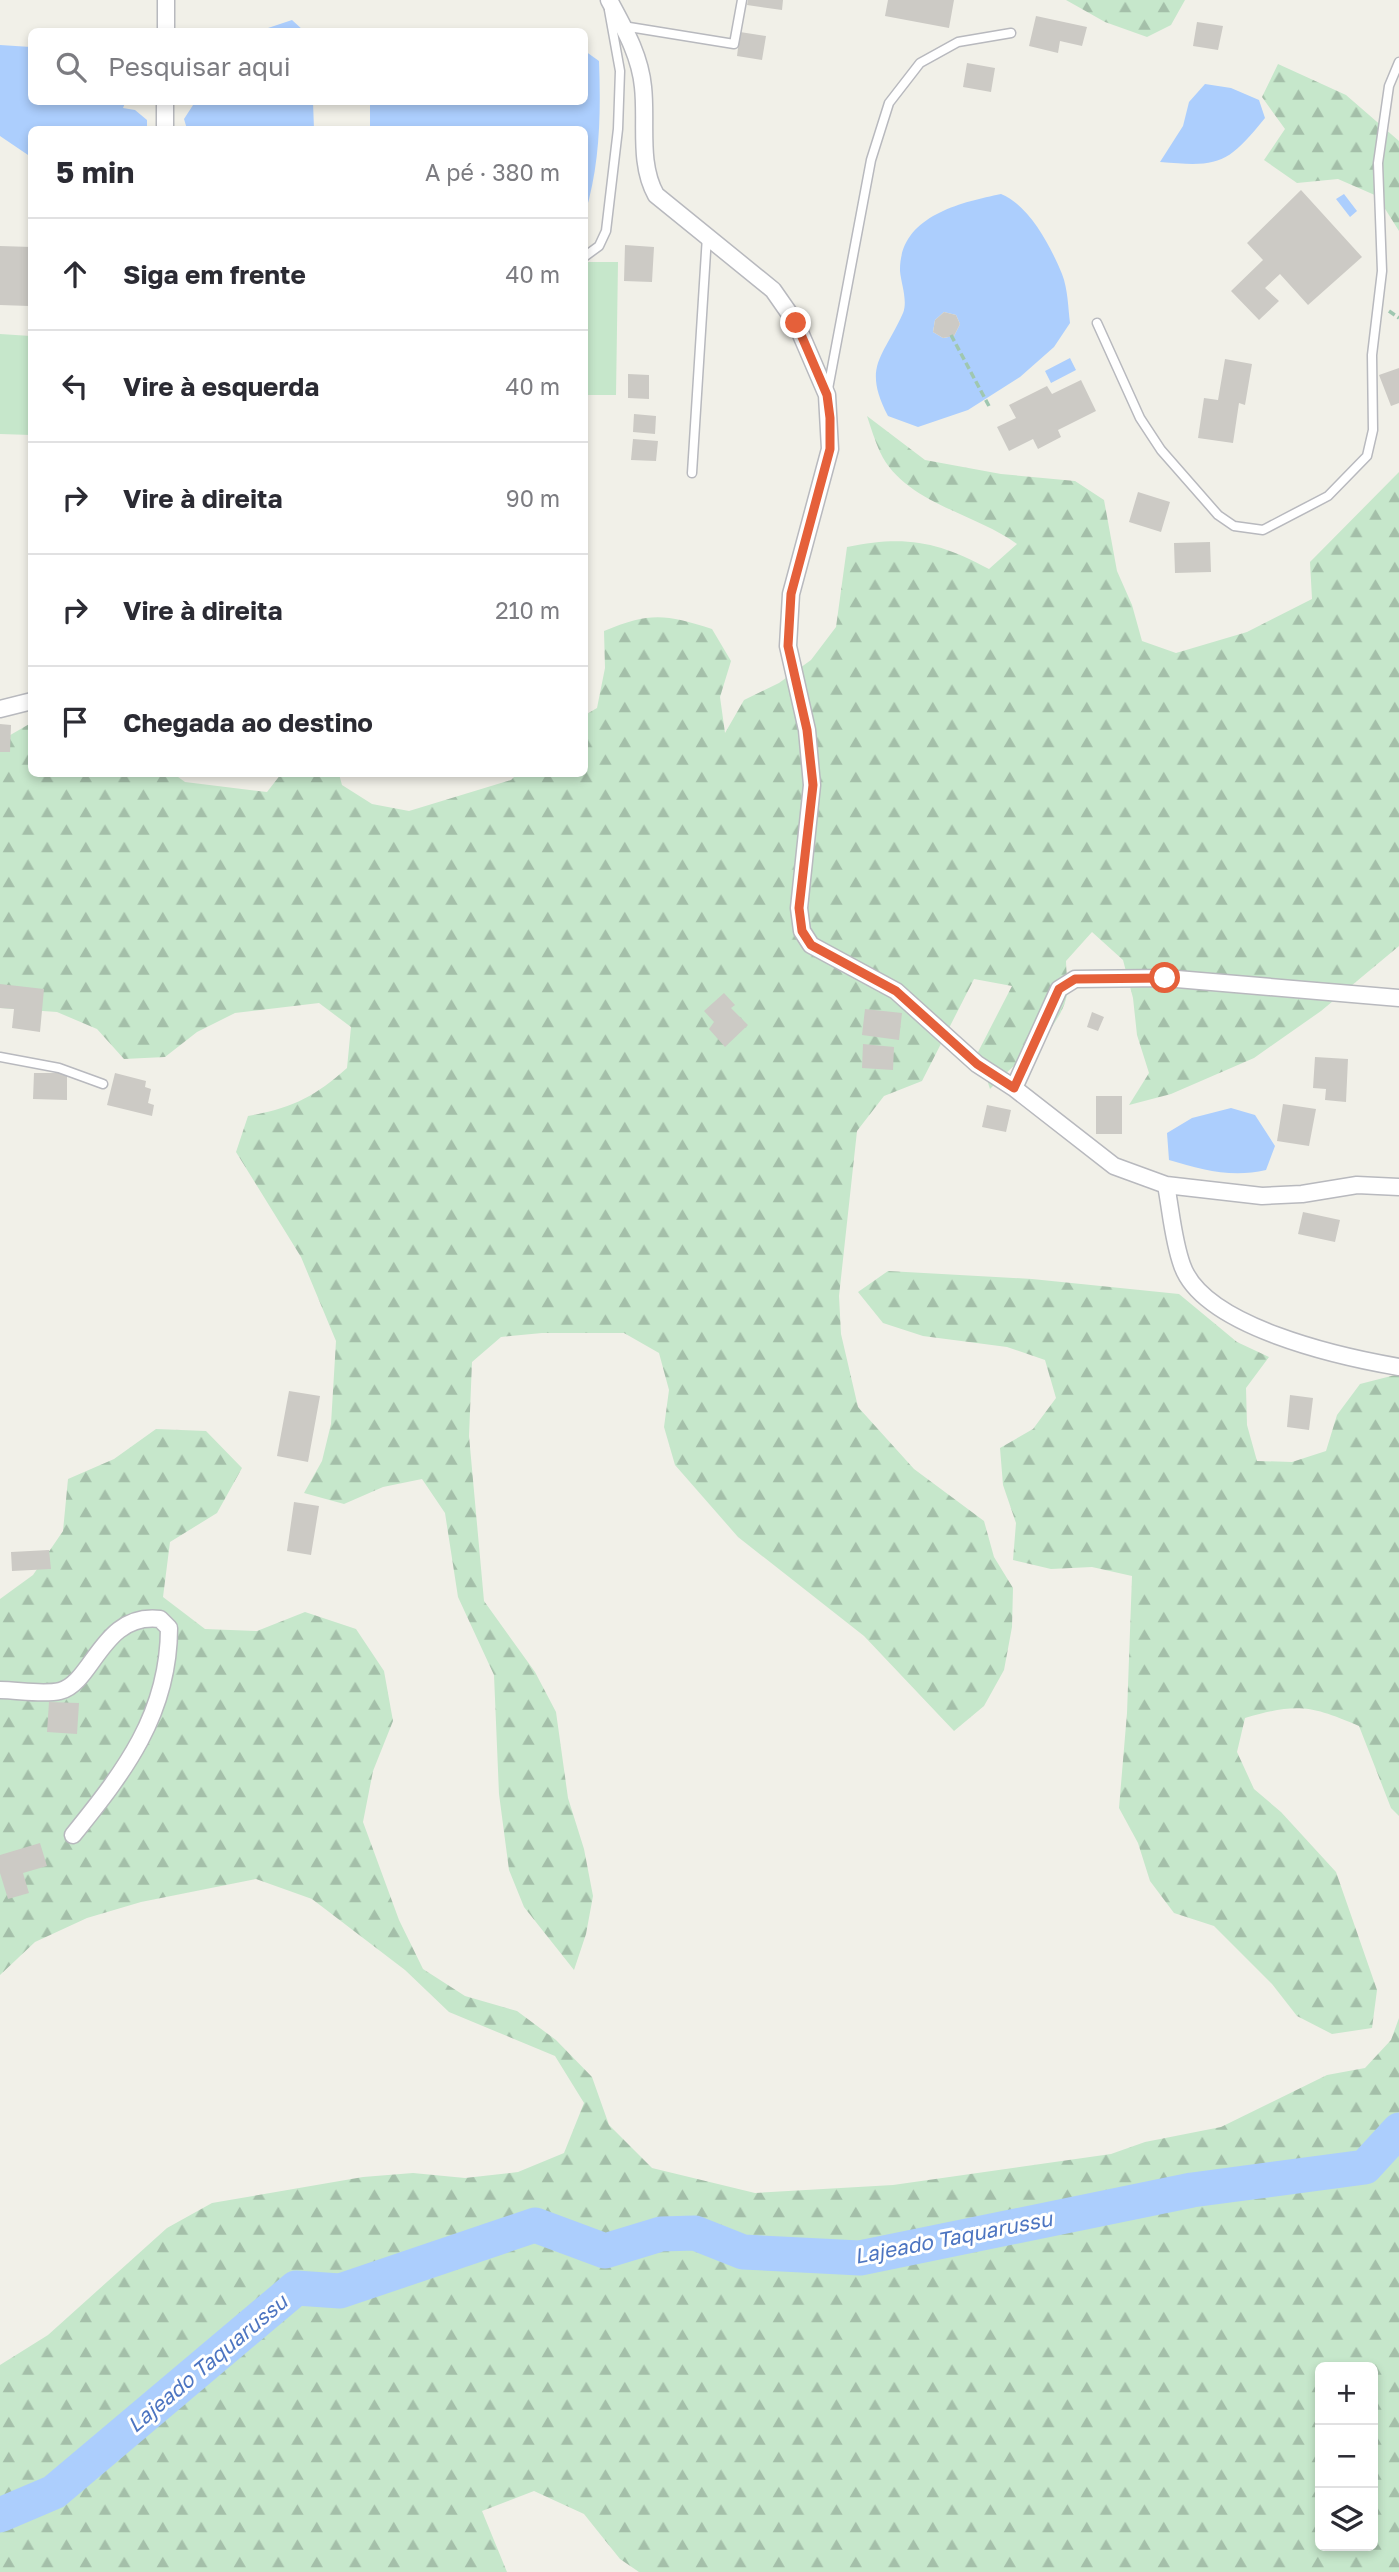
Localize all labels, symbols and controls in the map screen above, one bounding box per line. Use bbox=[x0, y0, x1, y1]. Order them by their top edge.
search box bbox=[28, 28, 588, 105]
icon: search bbox=[52, 48, 90, 86]
text: Pesquisar aqui bbox=[108, 51, 291, 82]
text: 5 min bbox=[56, 154, 134, 190]
text: A pé · 380 m bbox=[425, 158, 560, 186]
icon: ahead bbox=[56, 255, 94, 293]
text: Siga em frente bbox=[123, 259, 306, 290]
text: 40 m bbox=[506, 260, 560, 288]
route end bbox=[780, 307, 811, 338]
icon: left bbox=[56, 367, 94, 405]
text: Vire à esquerda bbox=[123, 371, 319, 402]
text: 40 m bbox=[506, 372, 560, 400]
icon: right bbox=[56, 479, 94, 517]
text: Vire à direita bbox=[123, 483, 283, 514]
text: 90 m bbox=[506, 484, 560, 512]
icon: right bbox=[56, 591, 94, 629]
text: Vire à direita bbox=[123, 595, 283, 626]
text: 210 m bbox=[495, 596, 560, 624]
icon: arrive bbox=[56, 703, 94, 741]
text: Chegada ao destino bbox=[123, 707, 373, 738]
route start bbox=[1149, 962, 1180, 993]
water label: Lajeado Taquarussu bbox=[852, 2205, 1055, 2269]
water label: Lajeado Taquarussu bbox=[122, 2288, 293, 2438]
map controls bbox=[1315, 2362, 1378, 2551]
button: + bbox=[1315, 2362, 1378, 2425]
button: − bbox=[1315, 2425, 1378, 2488]
button: layers bbox=[1315, 2488, 1378, 2551]

